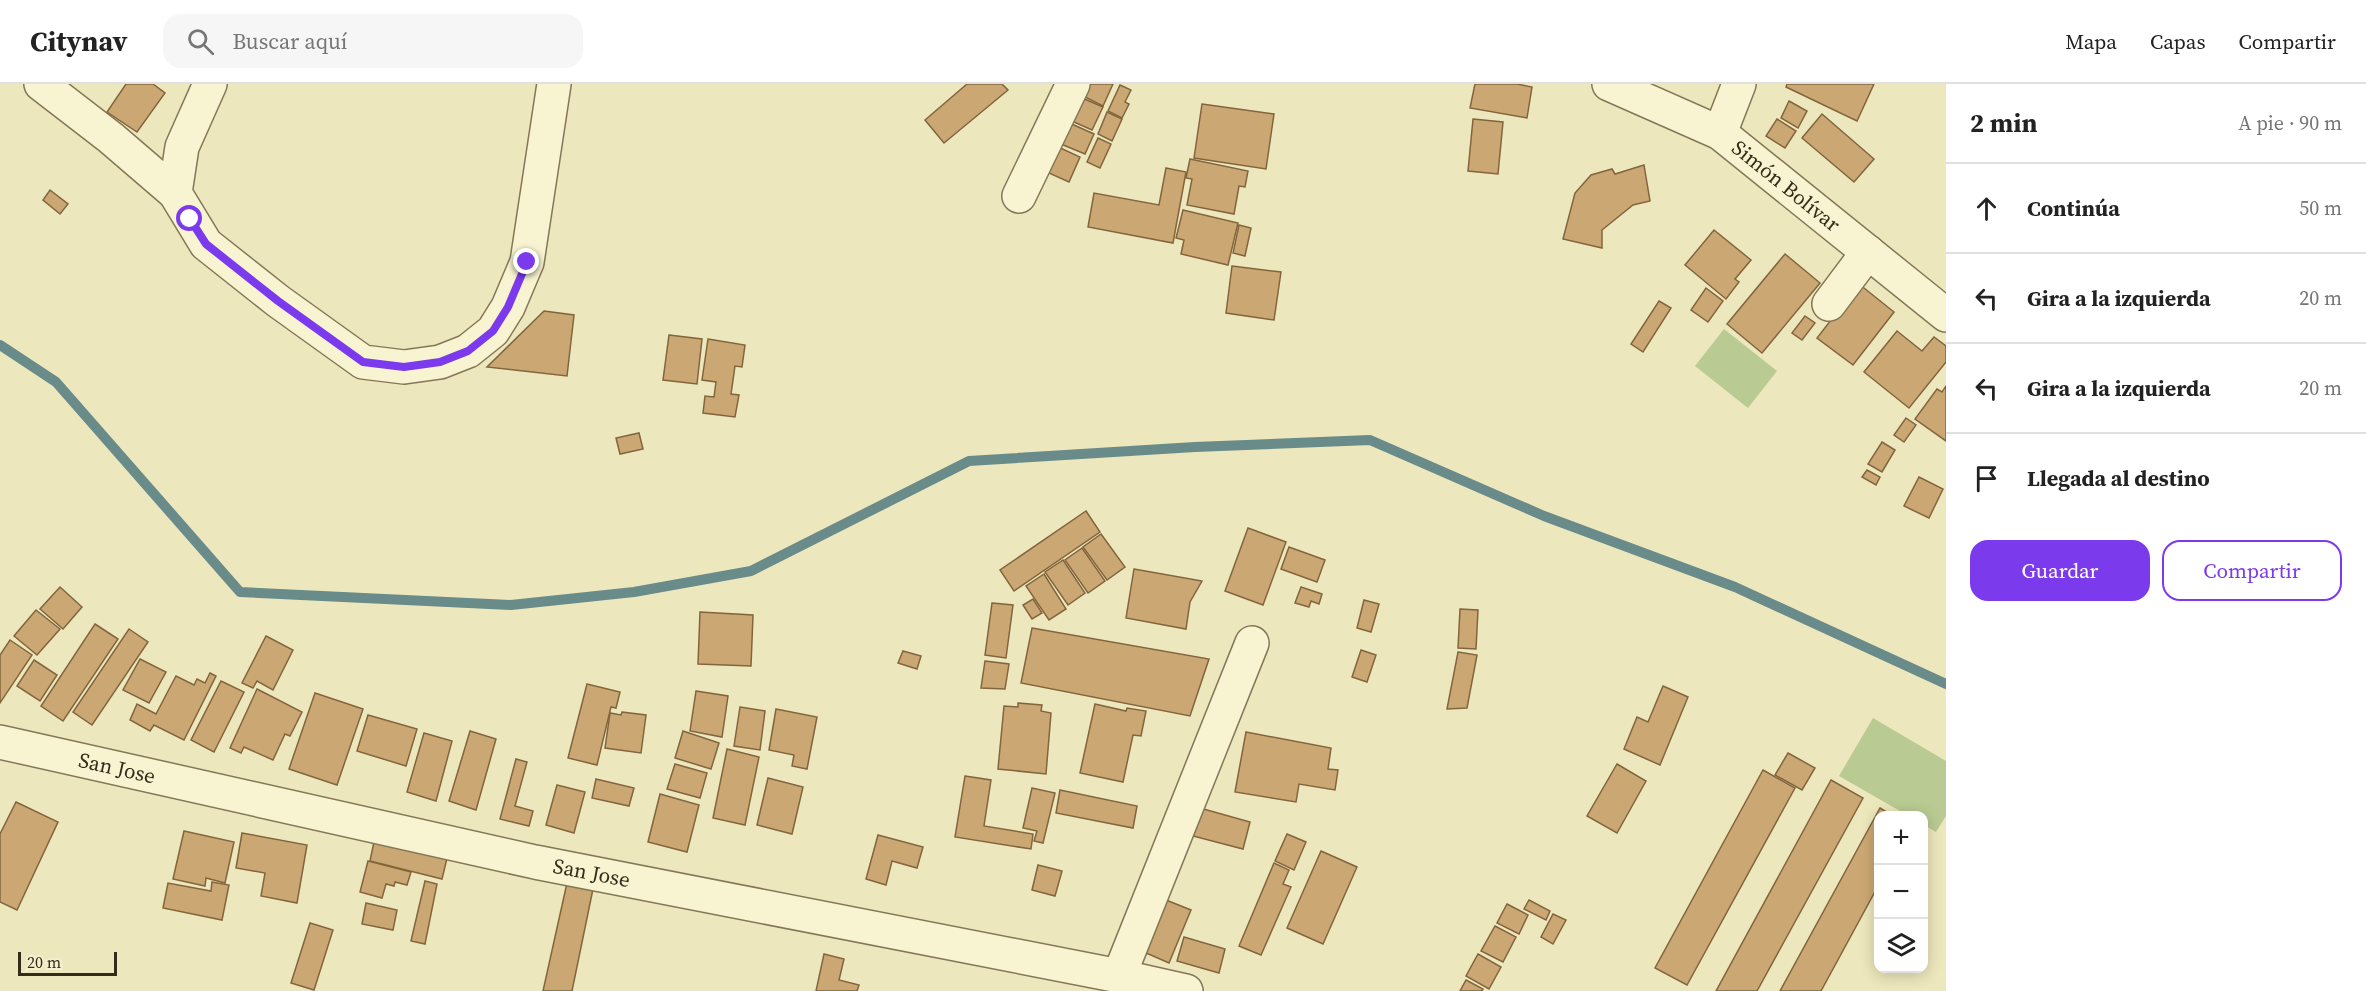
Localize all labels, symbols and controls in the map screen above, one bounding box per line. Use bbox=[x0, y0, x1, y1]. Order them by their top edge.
search box bbox=[163, 14, 583, 68]
text: Citynav bbox=[30, 22, 127, 60]
icon: search bbox=[184, 25, 217, 58]
text: Buscar aquí bbox=[232, 26, 347, 56]
text: Mapa bbox=[2065, 27, 2117, 56]
text: Capas bbox=[2150, 27, 2206, 56]
text: Compartir bbox=[2239, 27, 2336, 56]
text: 2 min bbox=[1970, 105, 2037, 141]
text: A pie · 90 m bbox=[2238, 109, 2342, 137]
street label: Simón Bolívar bbox=[1726, 133, 1847, 238]
icon: ahead bbox=[1970, 192, 2003, 225]
text: Continúa bbox=[2027, 193, 2120, 223]
text: 50 m bbox=[2299, 194, 2342, 222]
route start bbox=[176, 205, 202, 231]
route end bbox=[513, 248, 539, 274]
icon: left bbox=[1970, 282, 2003, 315]
text: Gira a la izquierda bbox=[2027, 283, 2211, 313]
text: 20 m bbox=[2299, 284, 2342, 312]
icon: left bbox=[1970, 372, 2003, 405]
text: Gira a la izquierda bbox=[2027, 373, 2211, 403]
text: 20 m bbox=[2299, 374, 2342, 402]
icon: arrive bbox=[1970, 462, 2003, 495]
text: Llegada al destino bbox=[2027, 463, 2210, 493]
button: Guardar bbox=[1970, 540, 2150, 601]
button: Compartir bbox=[2162, 540, 2342, 601]
street label: San Jose bbox=[76, 745, 158, 790]
map controls bbox=[1874, 811, 1928, 973]
button: + bbox=[1874, 811, 1928, 865]
street label: San Jose bbox=[551, 851, 633, 894]
button: − bbox=[1874, 865, 1928, 919]
button: layers bbox=[1874, 919, 1928, 973]
scale bar bbox=[18, 949, 117, 976]
text: 20 m bbox=[27, 951, 61, 973]

